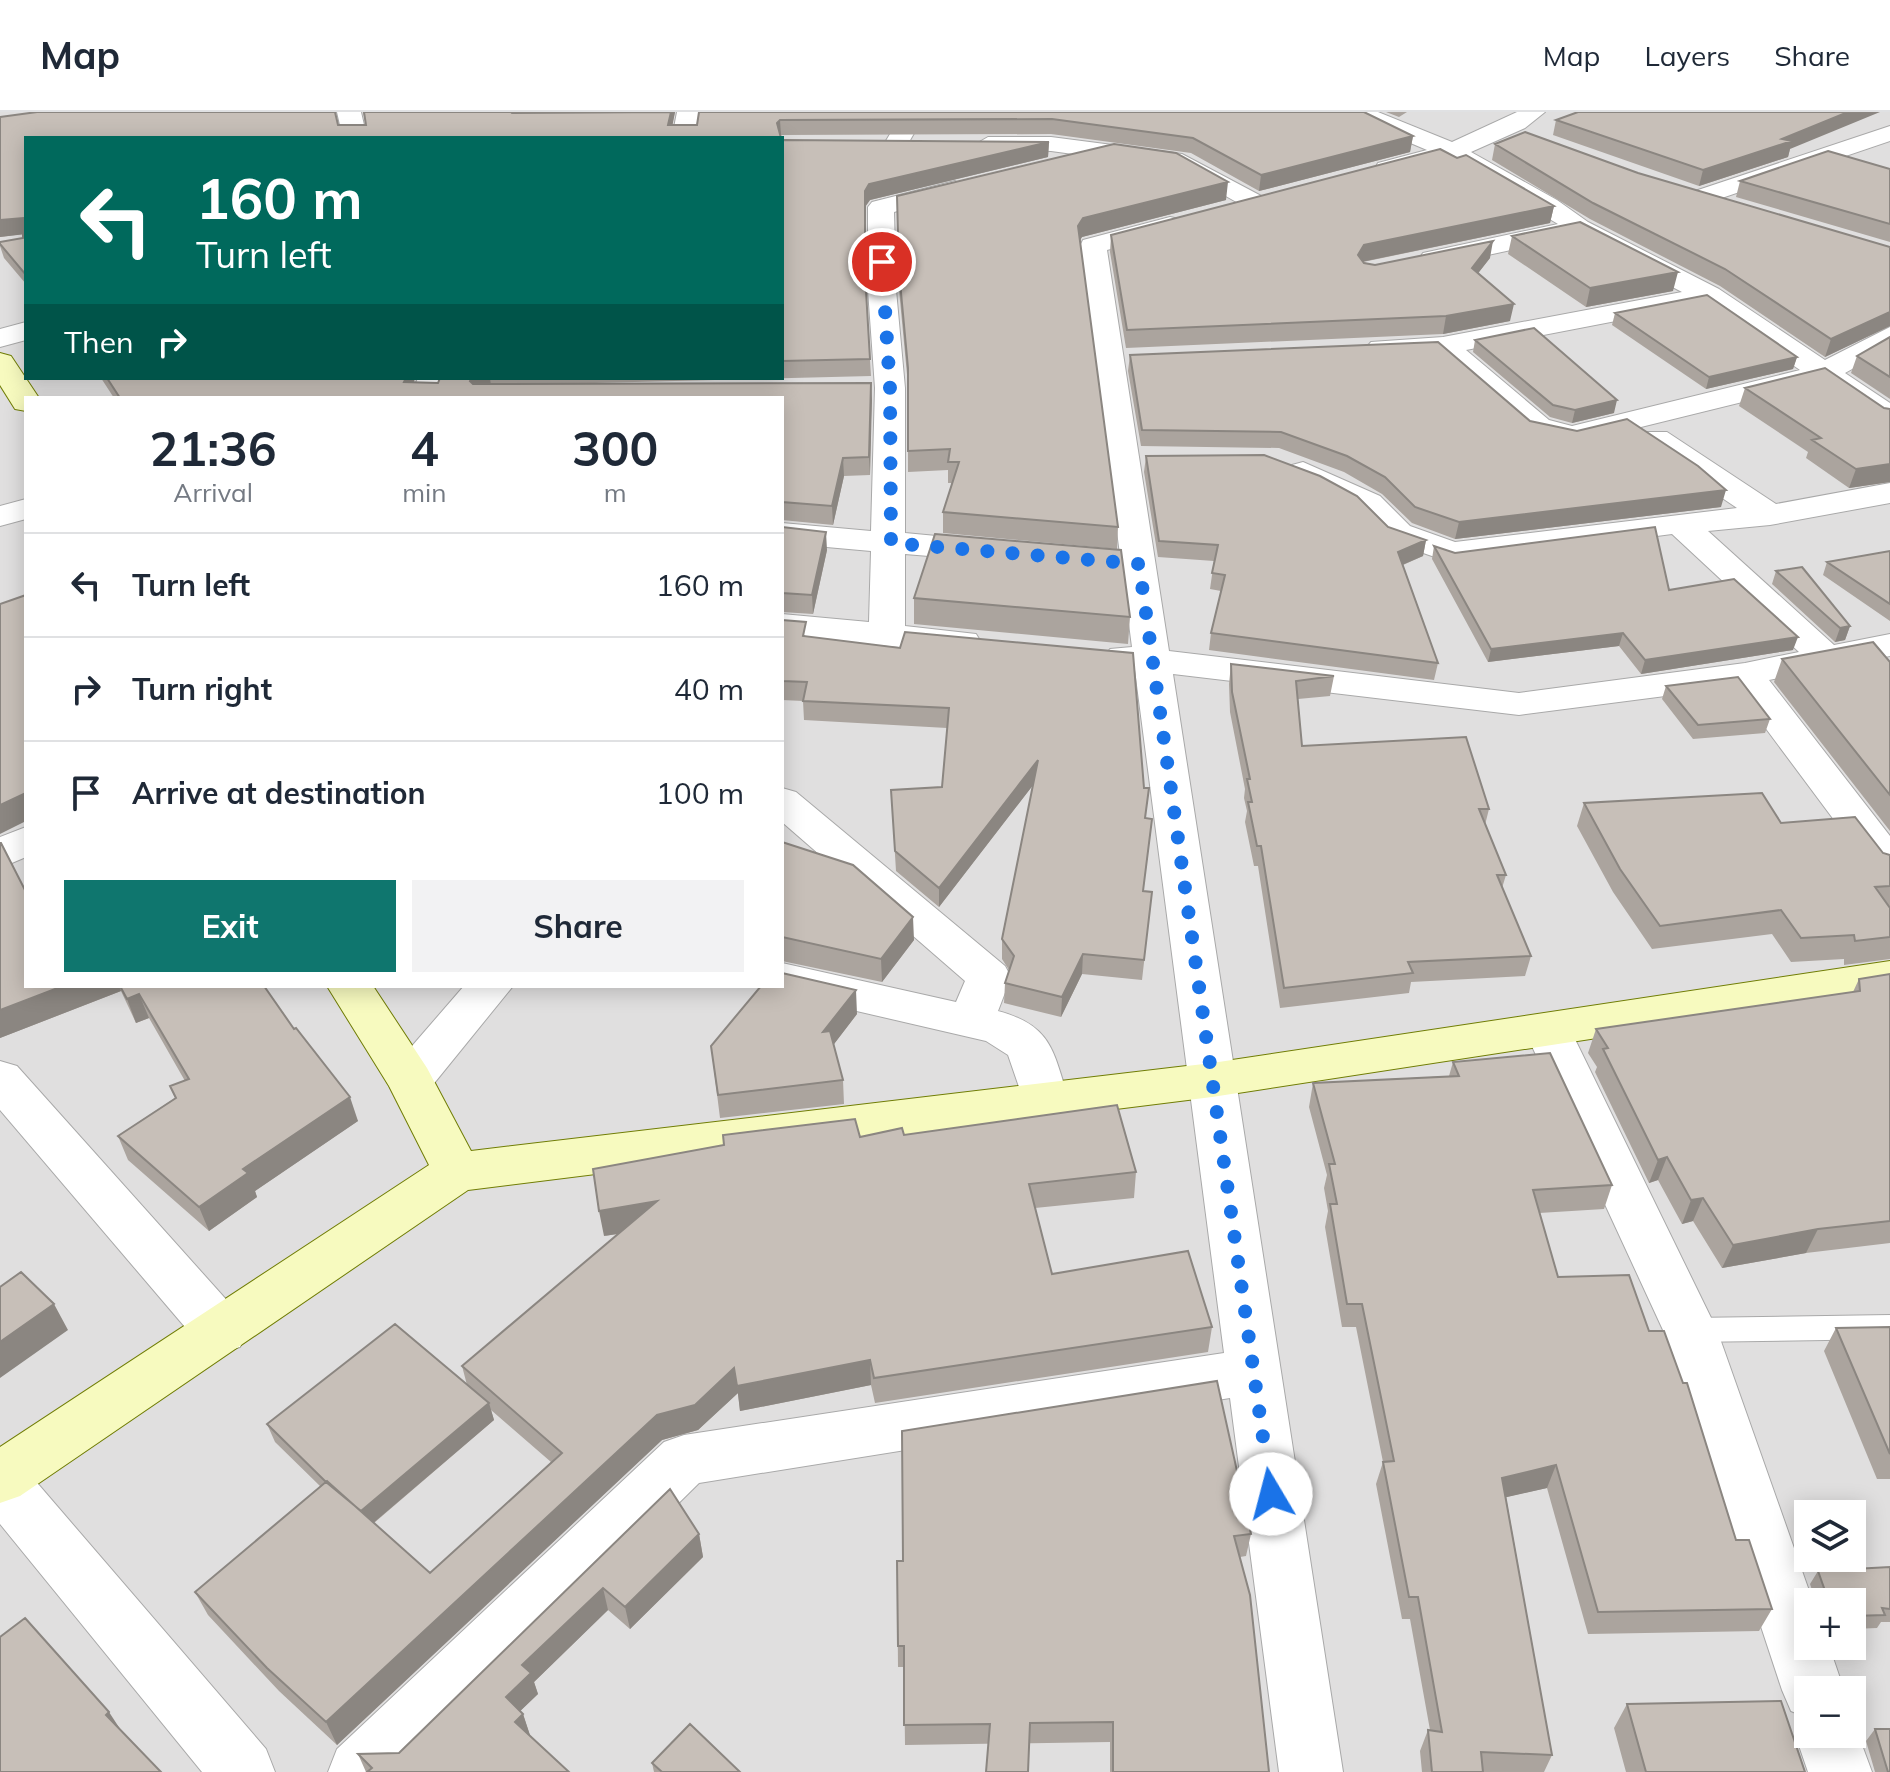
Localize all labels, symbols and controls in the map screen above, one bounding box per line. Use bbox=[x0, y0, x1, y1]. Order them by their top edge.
text: Map bbox=[40, 31, 120, 79]
text: Map bbox=[1543, 38, 1600, 73]
text: Layers bbox=[1644, 38, 1730, 73]
text: Share bbox=[1774, 38, 1850, 73]
text: 160 m bbox=[196, 163, 363, 233]
icon: left bbox=[64, 168, 168, 272]
pin bbox=[848, 228, 916, 296]
text: Turn left bbox=[196, 232, 332, 277]
icon: arrive bbox=[860, 240, 904, 284]
icon: right bbox=[150, 320, 194, 364]
text: Then bbox=[64, 323, 134, 361]
text: 21:36 bbox=[150, 418, 277, 478]
text: 4 bbox=[410, 418, 439, 478]
text: 300 bbox=[572, 418, 658, 478]
text: Arrival bbox=[173, 476, 253, 509]
text: min bbox=[402, 476, 446, 509]
text: m bbox=[604, 476, 627, 509]
icon: left bbox=[64, 563, 108, 607]
text: Turn left bbox=[132, 566, 250, 604]
text: 160 m bbox=[656, 566, 744, 604]
icon: right bbox=[64, 667, 108, 711]
text: Turn right bbox=[132, 670, 272, 708]
text: 40 m bbox=[674, 670, 744, 708]
icon: arrive bbox=[64, 771, 108, 815]
text: Arrive at destination bbox=[132, 774, 426, 812]
text: 100 m bbox=[656, 774, 744, 812]
button: Exit bbox=[64, 880, 396, 972]
button: Share bbox=[412, 880, 744, 972]
position arrow bbox=[1229, 1452, 1313, 1536]
map controls bbox=[1794, 1500, 1866, 1748]
button: layers bbox=[1794, 1500, 1866, 1572]
button: + bbox=[1794, 1588, 1866, 1660]
button: − bbox=[1794, 1676, 1866, 1748]

